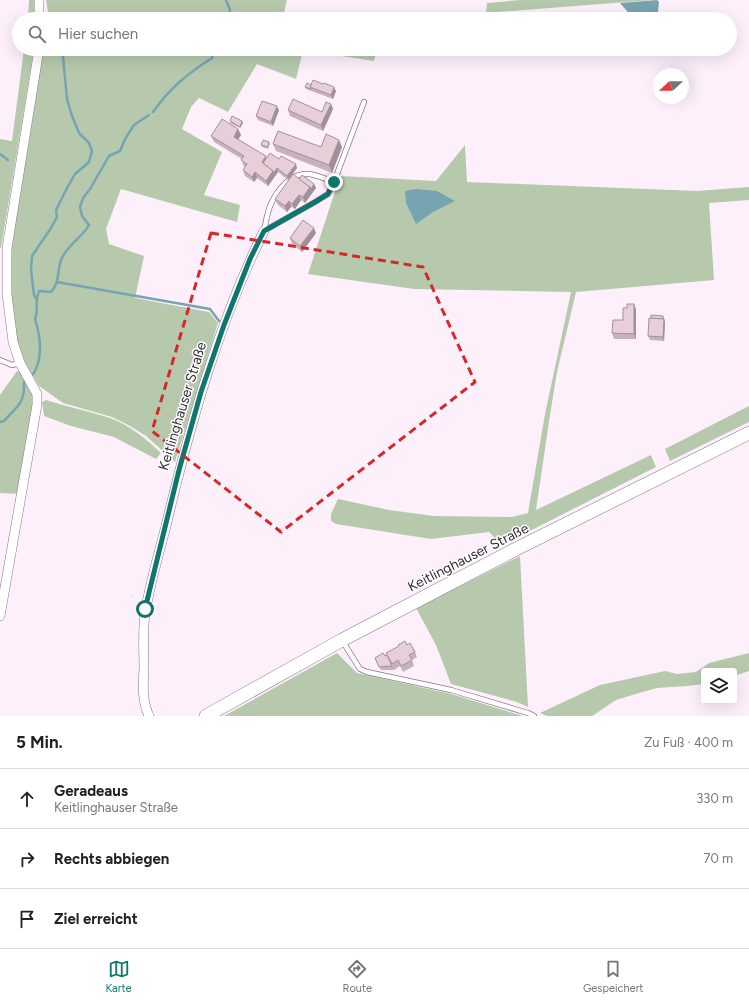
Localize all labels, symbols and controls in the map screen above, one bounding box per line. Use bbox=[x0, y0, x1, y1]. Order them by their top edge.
search box bbox=[12, 12, 737, 56]
icon: search bbox=[26, 23, 48, 45]
text: Hier suchen bbox=[58, 25, 138, 43]
north arrow bbox=[653, 68, 689, 104]
route end bbox=[325, 173, 343, 191]
street label: Keitlinghauser Straße bbox=[155, 340, 210, 472]
street label: Keitlinghauser Straße bbox=[405, 519, 532, 595]
route start bbox=[136, 600, 154, 618]
map controls bbox=[701, 668, 737, 704]
button: layers bbox=[701, 668, 737, 704]
text: 5 Min. bbox=[16, 732, 63, 752]
text: Zu Fuß · 400 m bbox=[644, 735, 733, 750]
text: Geradeaus bbox=[54, 782, 128, 800]
icon: ahead bbox=[16, 788, 38, 810]
text: 330 m bbox=[696, 791, 733, 806]
text: Keitlinghauser Straße bbox=[54, 800, 178, 815]
icon: right bbox=[16, 848, 38, 870]
text: Rechts abbiegen bbox=[54, 850, 169, 868]
text: 70 m bbox=[703, 851, 733, 866]
icon: arrive bbox=[16, 908, 38, 930]
text: Ziel erreicht bbox=[54, 910, 138, 928]
tab: Karte bbox=[105, 958, 132, 995]
tab: Route bbox=[343, 958, 372, 995]
tab: Gespeichert bbox=[583, 958, 644, 995]

